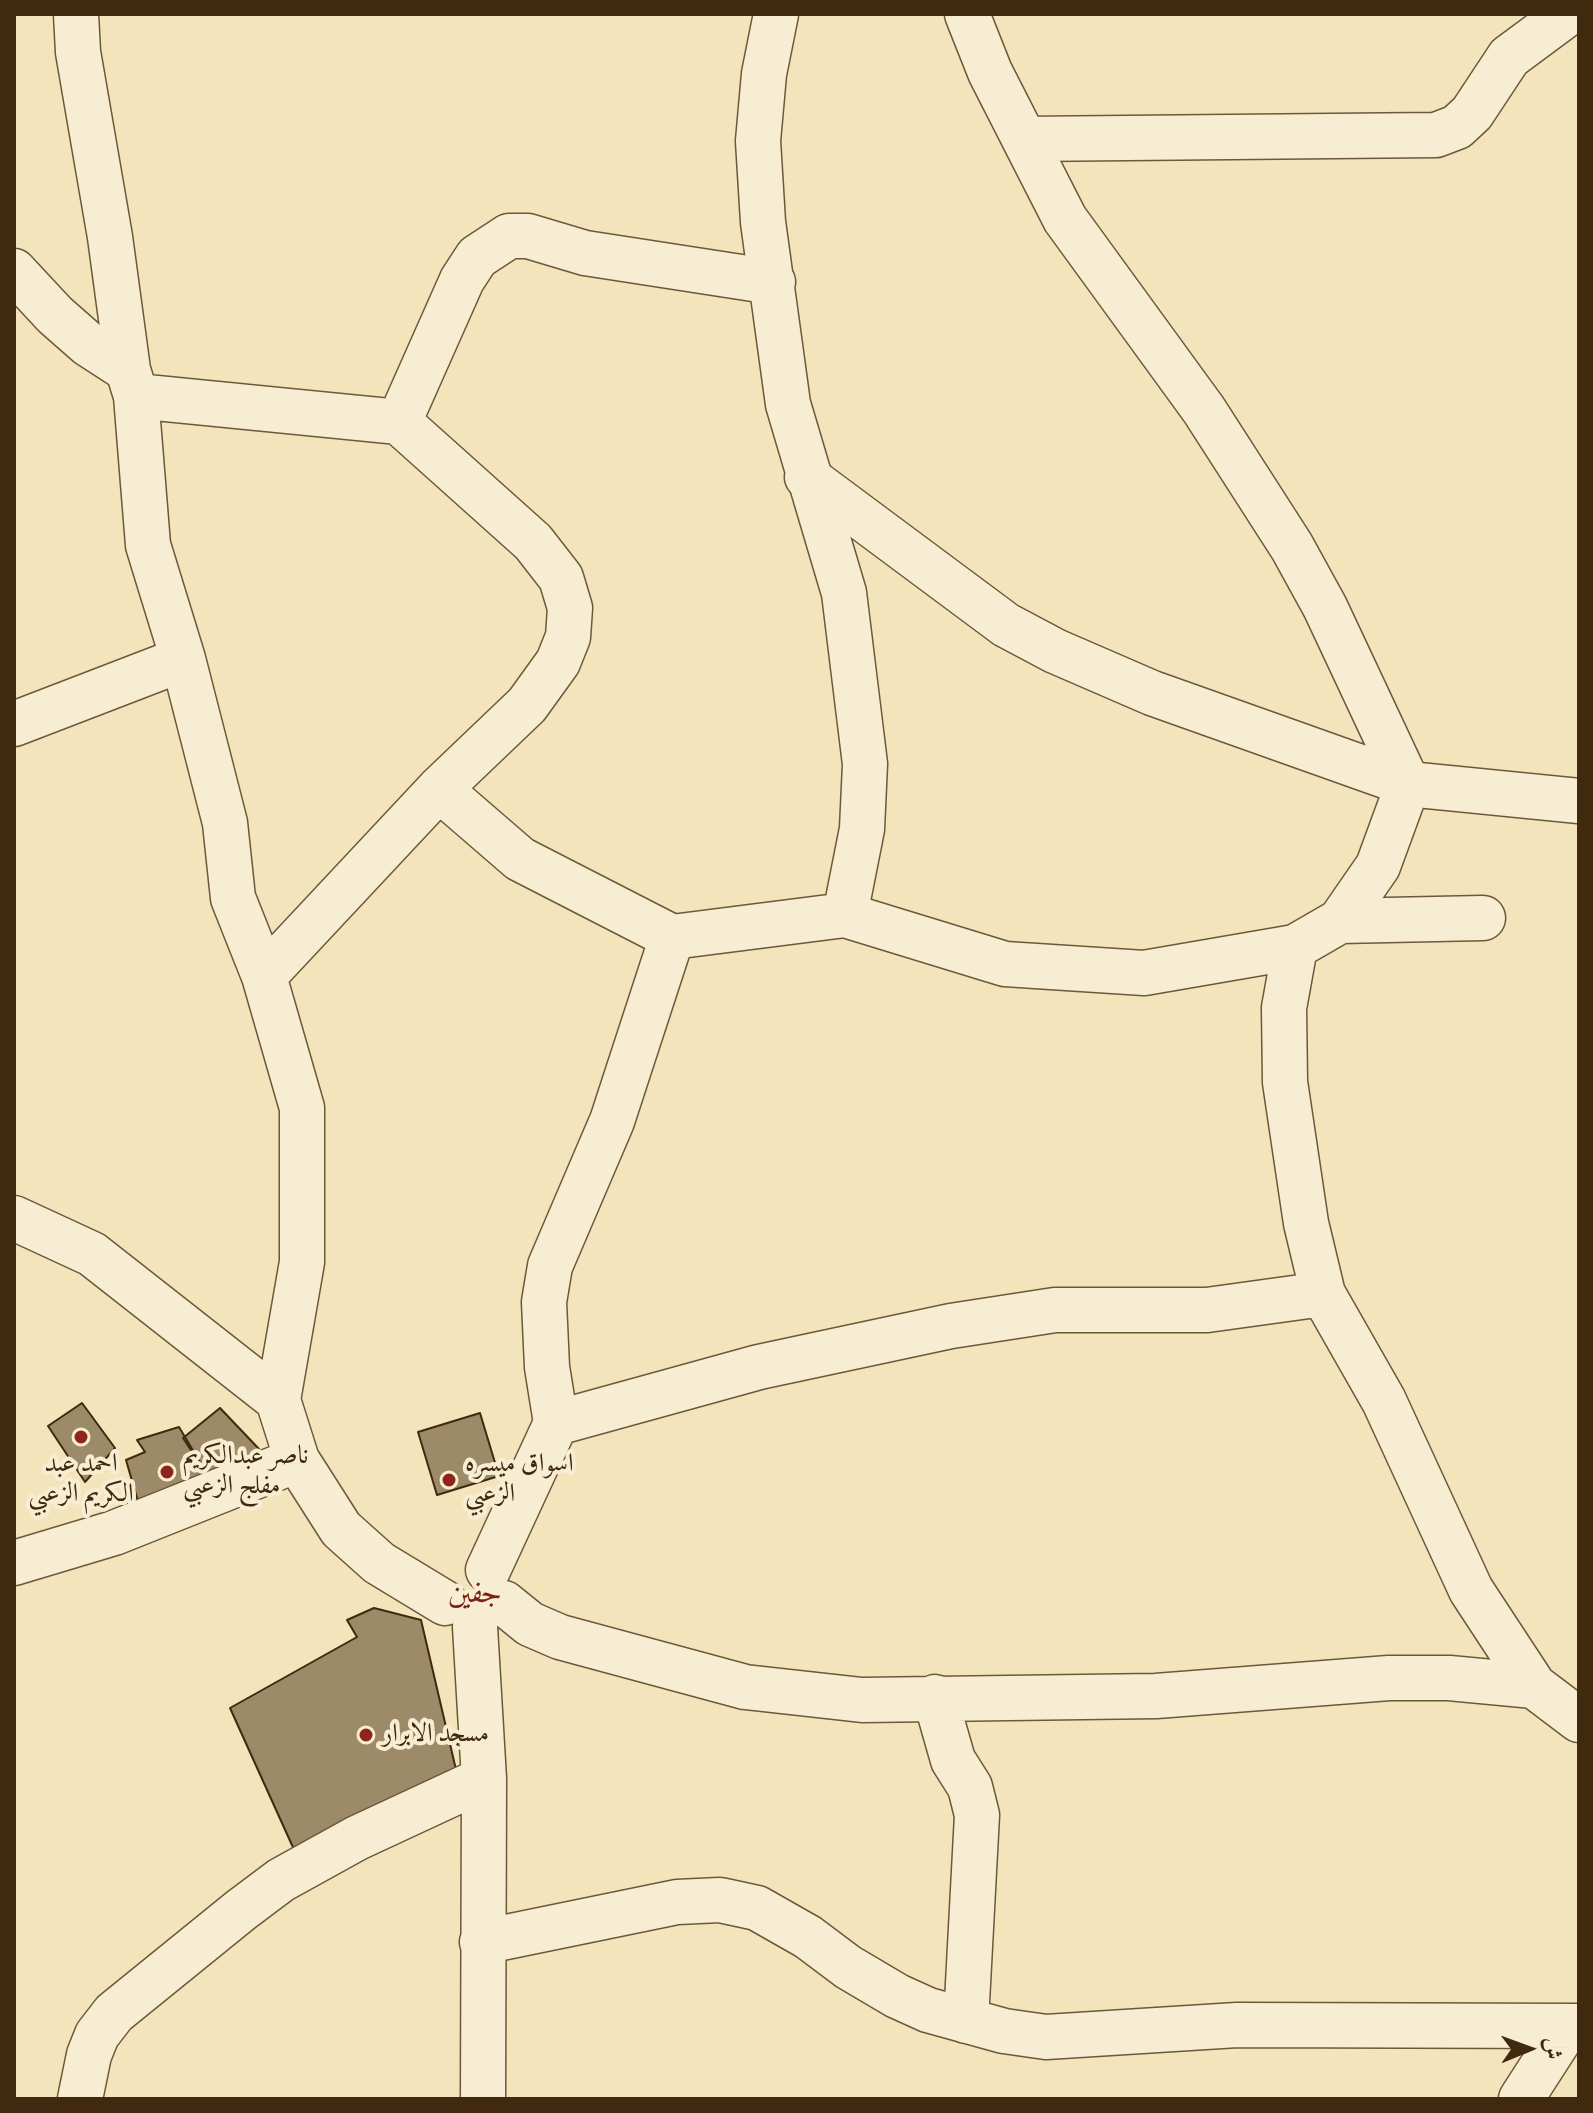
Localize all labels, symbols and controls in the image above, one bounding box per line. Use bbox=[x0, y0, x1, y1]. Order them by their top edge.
marker: احمد عبد الكريم الزعبي bbox=[72, 1428, 90, 1446]
place label: ناصر عبدالكريم مفلج الزعبي bbox=[183, 1441, 308, 1502]
place label: احمد عبد الكريم الزعبي bbox=[28, 1449, 134, 1510]
place label: اسواق ميسره الزعبي bbox=[465, 1449, 574, 1510]
marker: ناصر عبدالكريم مفلج الزعبي bbox=[158, 1463, 176, 1481]
marker: اسواق ميسره الزعبي bbox=[440, 1471, 458, 1489]
district label: جفين bbox=[448, 1578, 502, 1614]
place label: مسجد الابرار bbox=[382, 1719, 489, 1751]
marker: مسجد الابرار bbox=[357, 1726, 375, 1744]
north arrow bbox=[1489, 2009, 1569, 2089]
text: ش bbox=[1539, 2037, 1567, 2060]

